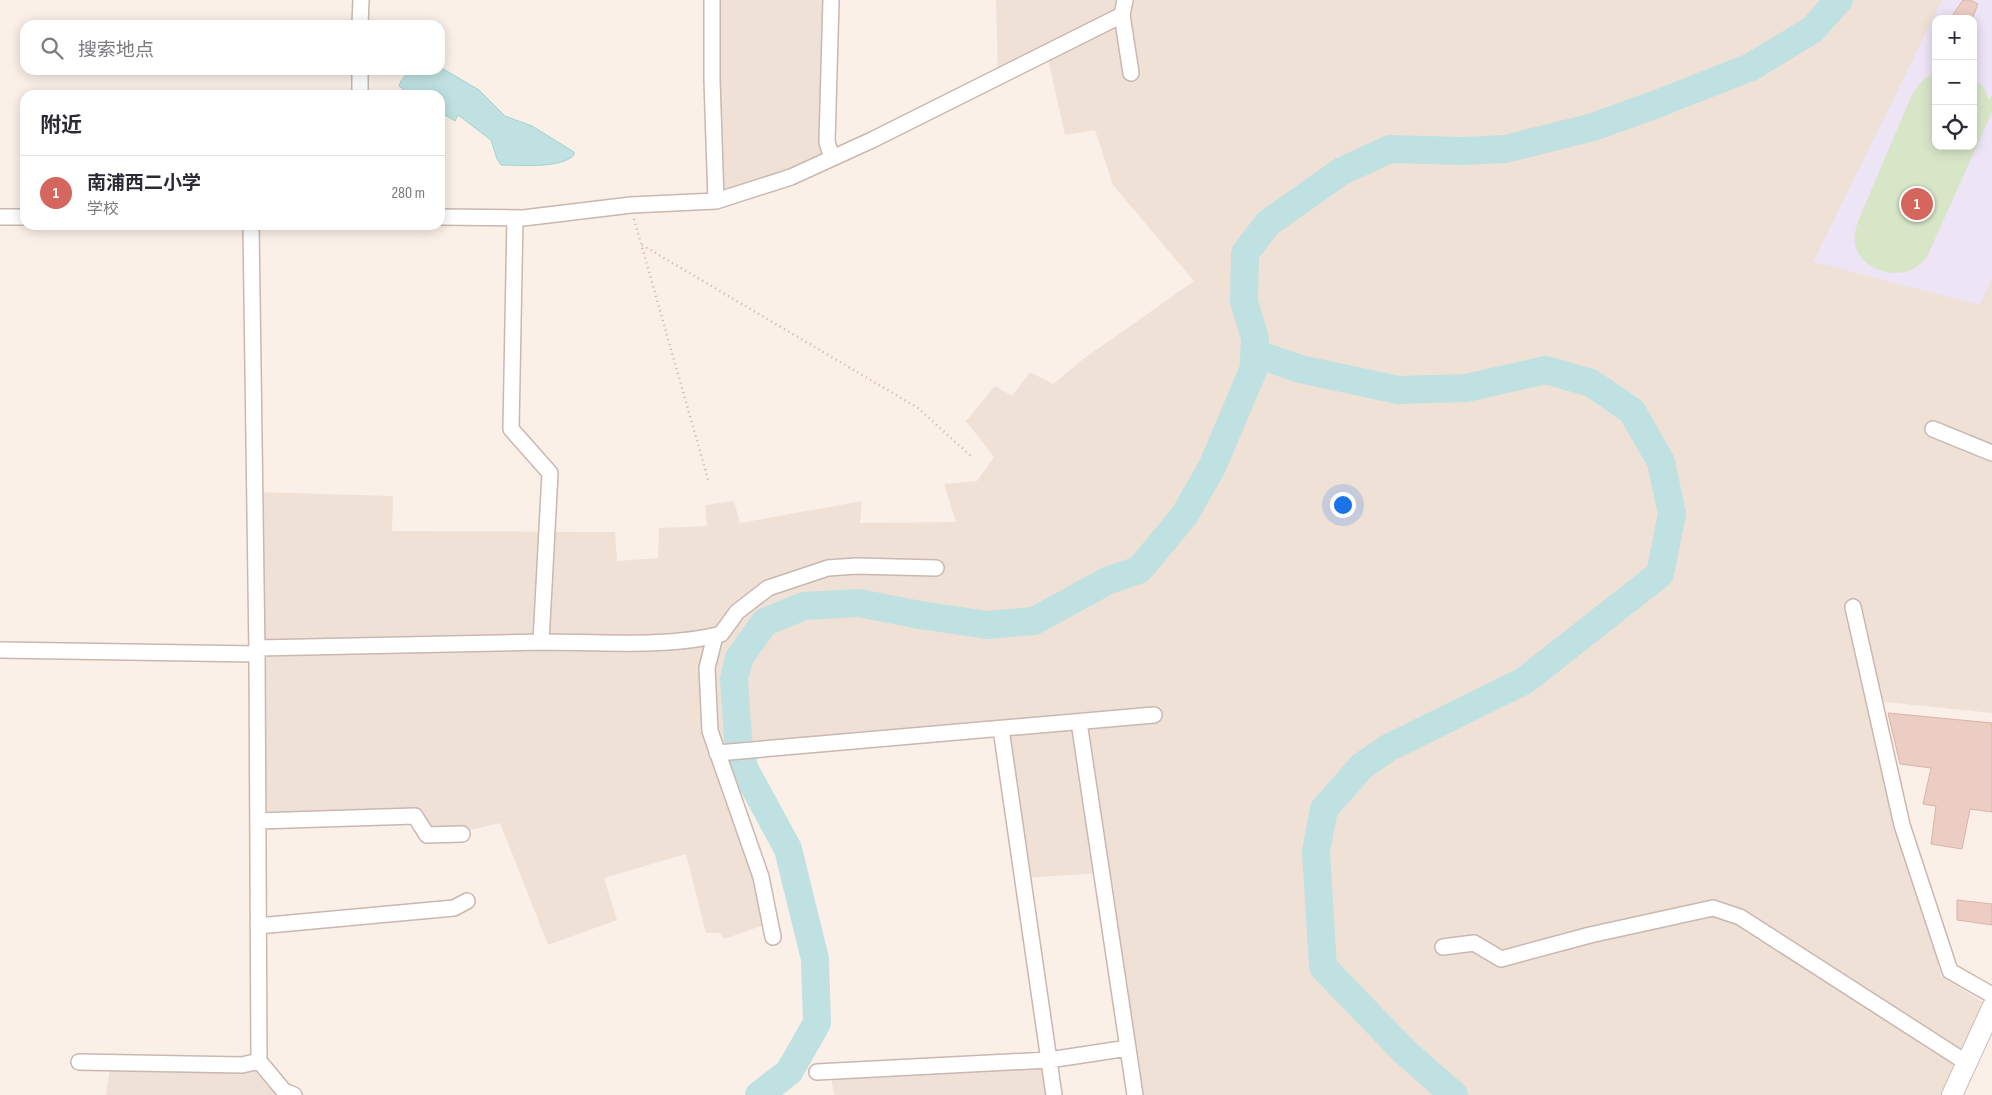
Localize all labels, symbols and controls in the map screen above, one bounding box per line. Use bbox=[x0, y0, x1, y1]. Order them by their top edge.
map controls bbox=[1932, 15, 1977, 150]
button: + bbox=[1932, 15, 1977, 60]
search box bbox=[20, 20, 445, 75]
icon: search bbox=[38, 34, 66, 62]
text: 搜索地点 bbox=[78, 39, 154, 62]
button: − bbox=[1932, 60, 1977, 105]
button: locate bbox=[1932, 105, 1977, 150]
text: 附近 bbox=[40, 113, 82, 138]
text: 南浦西二小学 bbox=[87, 172, 201, 195]
text: 1 bbox=[53, 184, 59, 203]
text: 280 m bbox=[391, 184, 425, 203]
pin: 1 bbox=[1901, 185, 1933, 223]
text: 学校 bbox=[87, 200, 119, 219]
your location bbox=[1330, 492, 1356, 518]

